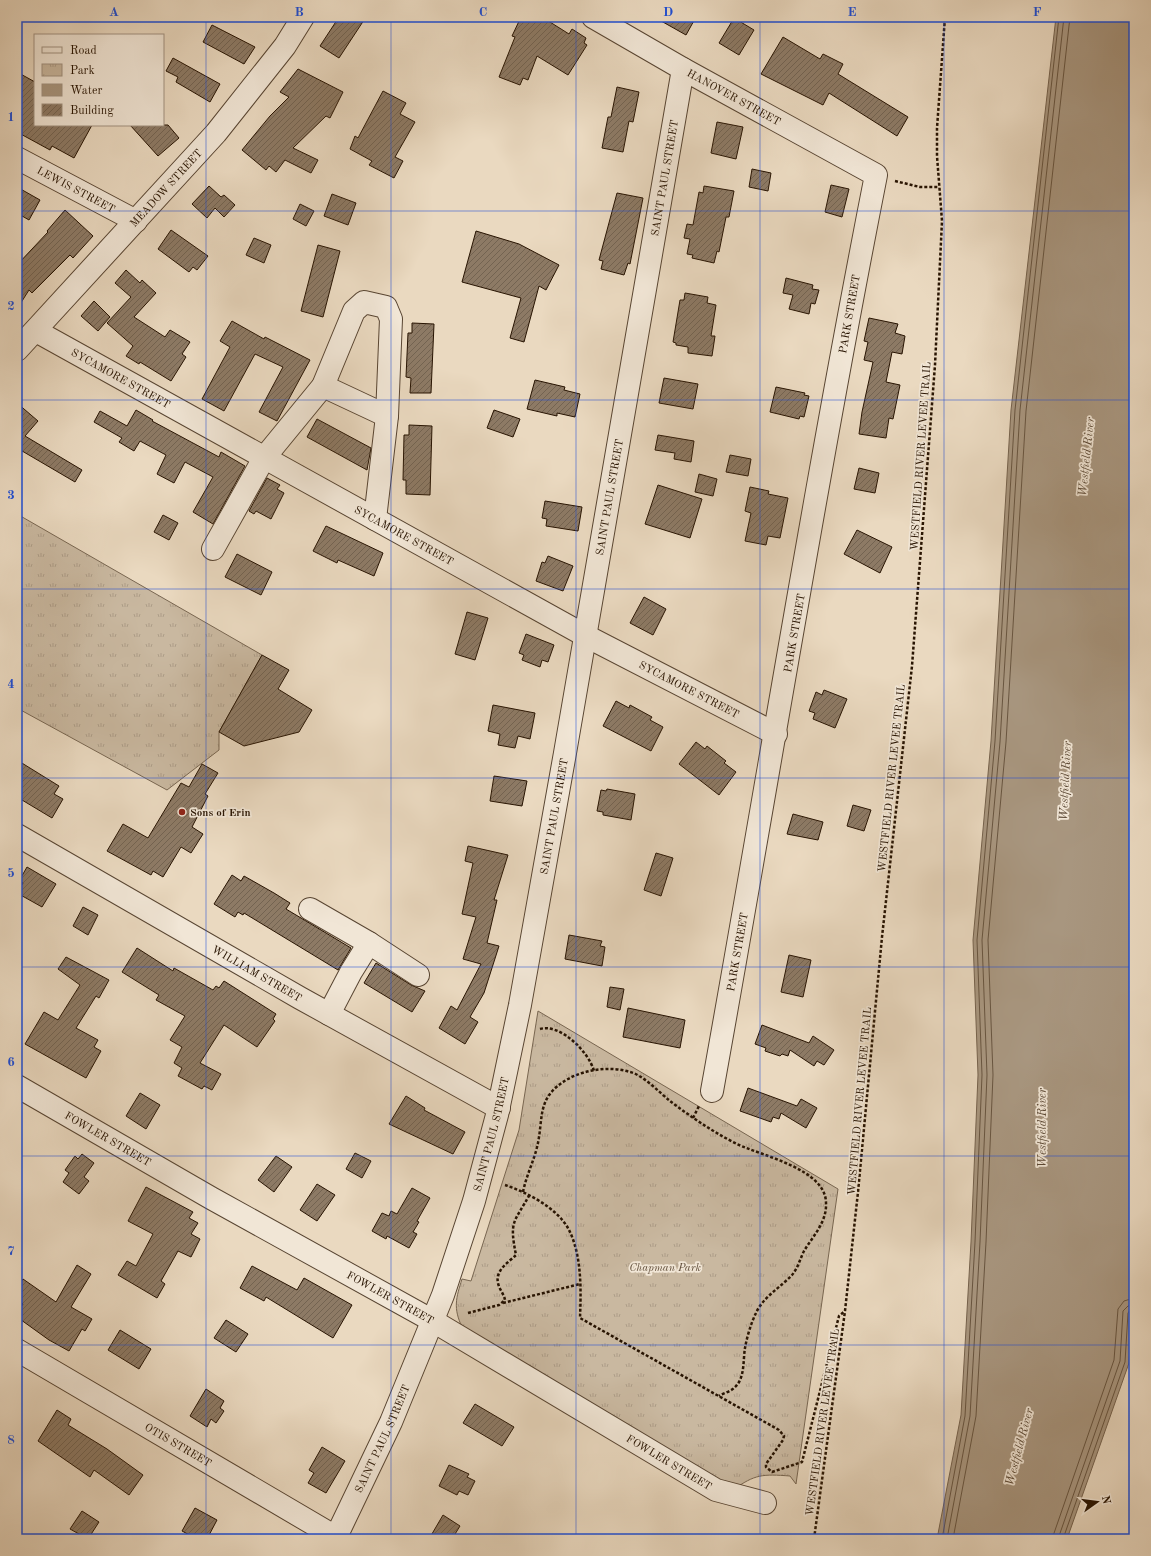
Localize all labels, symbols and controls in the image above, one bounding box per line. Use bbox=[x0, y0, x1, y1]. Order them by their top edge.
text: A bbox=[109, 6, 119, 19]
text: B bbox=[294, 6, 304, 19]
text: C bbox=[479, 6, 487, 19]
text: D bbox=[663, 6, 673, 19]
text: E bbox=[848, 6, 857, 19]
text: F bbox=[1033, 6, 1042, 19]
legend bbox=[34, 34, 164, 126]
text: Road bbox=[70, 45, 97, 57]
text: Park bbox=[70, 65, 95, 77]
street label: HANOVER STREET bbox=[684, 68, 782, 128]
text: Water bbox=[70, 85, 103, 97]
text: Building bbox=[70, 105, 114, 117]
text: 1 bbox=[7, 111, 15, 124]
street label: SAINT PAUL STREET bbox=[650, 119, 681, 237]
street label: MEADOW STREET bbox=[129, 148, 205, 230]
street label: LEWIS STREET bbox=[35, 166, 116, 216]
street label: PARK STREET bbox=[838, 274, 863, 355]
text: 2 bbox=[7, 300, 15, 313]
street label: SYCAMORE STREET bbox=[69, 348, 172, 411]
street label: WESTFIELD RIVER LEVEE TRAIL bbox=[909, 361, 934, 551]
water label: Westfield River bbox=[1077, 416, 1097, 497]
street label: SAINT PAUL STREET bbox=[595, 438, 626, 556]
text: 3 bbox=[7, 489, 15, 502]
street label: SYCAMORE STREET bbox=[352, 505, 455, 568]
street label: PARK STREET bbox=[783, 593, 808, 674]
street label: SYCAMORE STREET bbox=[637, 660, 741, 721]
text: 4 bbox=[7, 678, 15, 691]
street label: WESTFIELD RIVER LEVEE TRAIL bbox=[877, 683, 908, 873]
water label: Westfield River bbox=[1058, 740, 1074, 821]
street label: SAINT PAUL STREET bbox=[539, 758, 571, 875]
marker: Sons of Erin bbox=[177, 807, 187, 817]
place label: Sons of Erin bbox=[190, 808, 251, 819]
text: 5 bbox=[7, 867, 15, 880]
street label: PARK STREET bbox=[726, 912, 751, 993]
street label: WILLIAM STREET bbox=[210, 944, 303, 1005]
street label: WESTFIELD RIVER LEVEE TRAIL bbox=[847, 1006, 874, 1196]
text: 6 bbox=[7, 1056, 15, 1069]
street label: SAINT PAUL STREET bbox=[473, 1076, 512, 1193]
water label: Westfield River bbox=[1037, 1087, 1049, 1168]
street label: FOWLER STREET bbox=[62, 1111, 152, 1169]
text: 7 bbox=[7, 1245, 15, 1258]
park label: Chapman Park bbox=[629, 1263, 701, 1274]
street label: FOWLER STREET bbox=[344, 1270, 435, 1327]
street label: WESTFIELD RIVER LEVEE TRAIL bbox=[805, 1328, 842, 1517]
street label: SAINT PAUL STREET bbox=[354, 1383, 413, 1495]
water label: Westfield River bbox=[1004, 1406, 1036, 1487]
street label: OTIS STREET bbox=[142, 1422, 213, 1470]
text: 8 bbox=[7, 1434, 15, 1447]
street label: FOWLER STREET bbox=[624, 1434, 713, 1493]
north arrow bbox=[1077, 1482, 1117, 1522]
text: N bbox=[1099, 1495, 1112, 1506]

